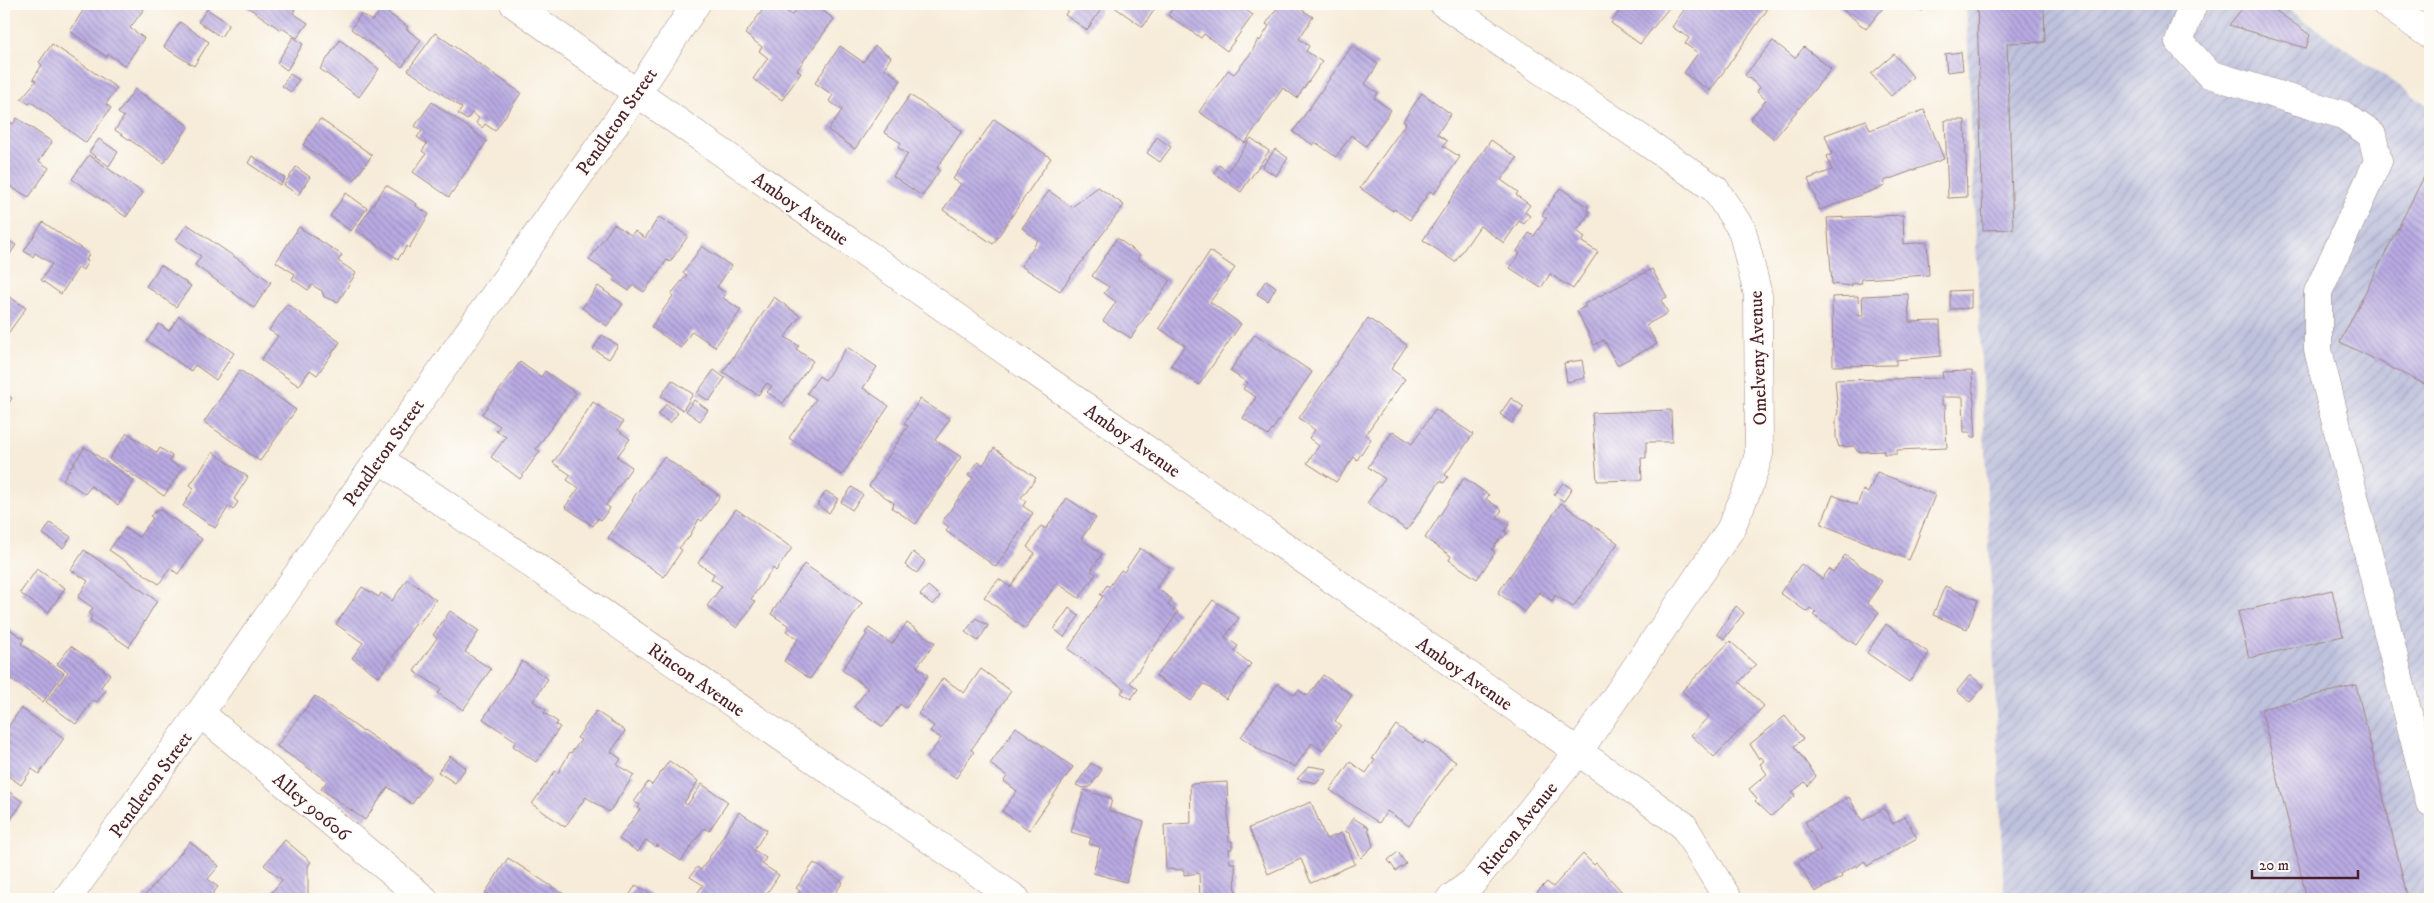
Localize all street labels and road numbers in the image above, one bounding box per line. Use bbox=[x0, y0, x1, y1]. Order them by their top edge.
street label: Pendleton Street bbox=[572, 64, 663, 180]
street label: Amboy Avenue bbox=[748, 168, 853, 251]
street label: Omelveny Avenue bbox=[1745, 290, 1772, 426]
street label: Pendleton Street bbox=[339, 395, 430, 511]
street label: Amboy Avenue bbox=[1080, 400, 1185, 483]
street label: Amboy Avenue bbox=[1412, 633, 1517, 716]
street label: Rincon Avenue bbox=[643, 638, 749, 722]
street label: Pendleton Street bbox=[105, 727, 197, 843]
street label: Alley 90606 bbox=[268, 768, 355, 847]
street label: Rincon Avenue bbox=[1473, 777, 1563, 880]

